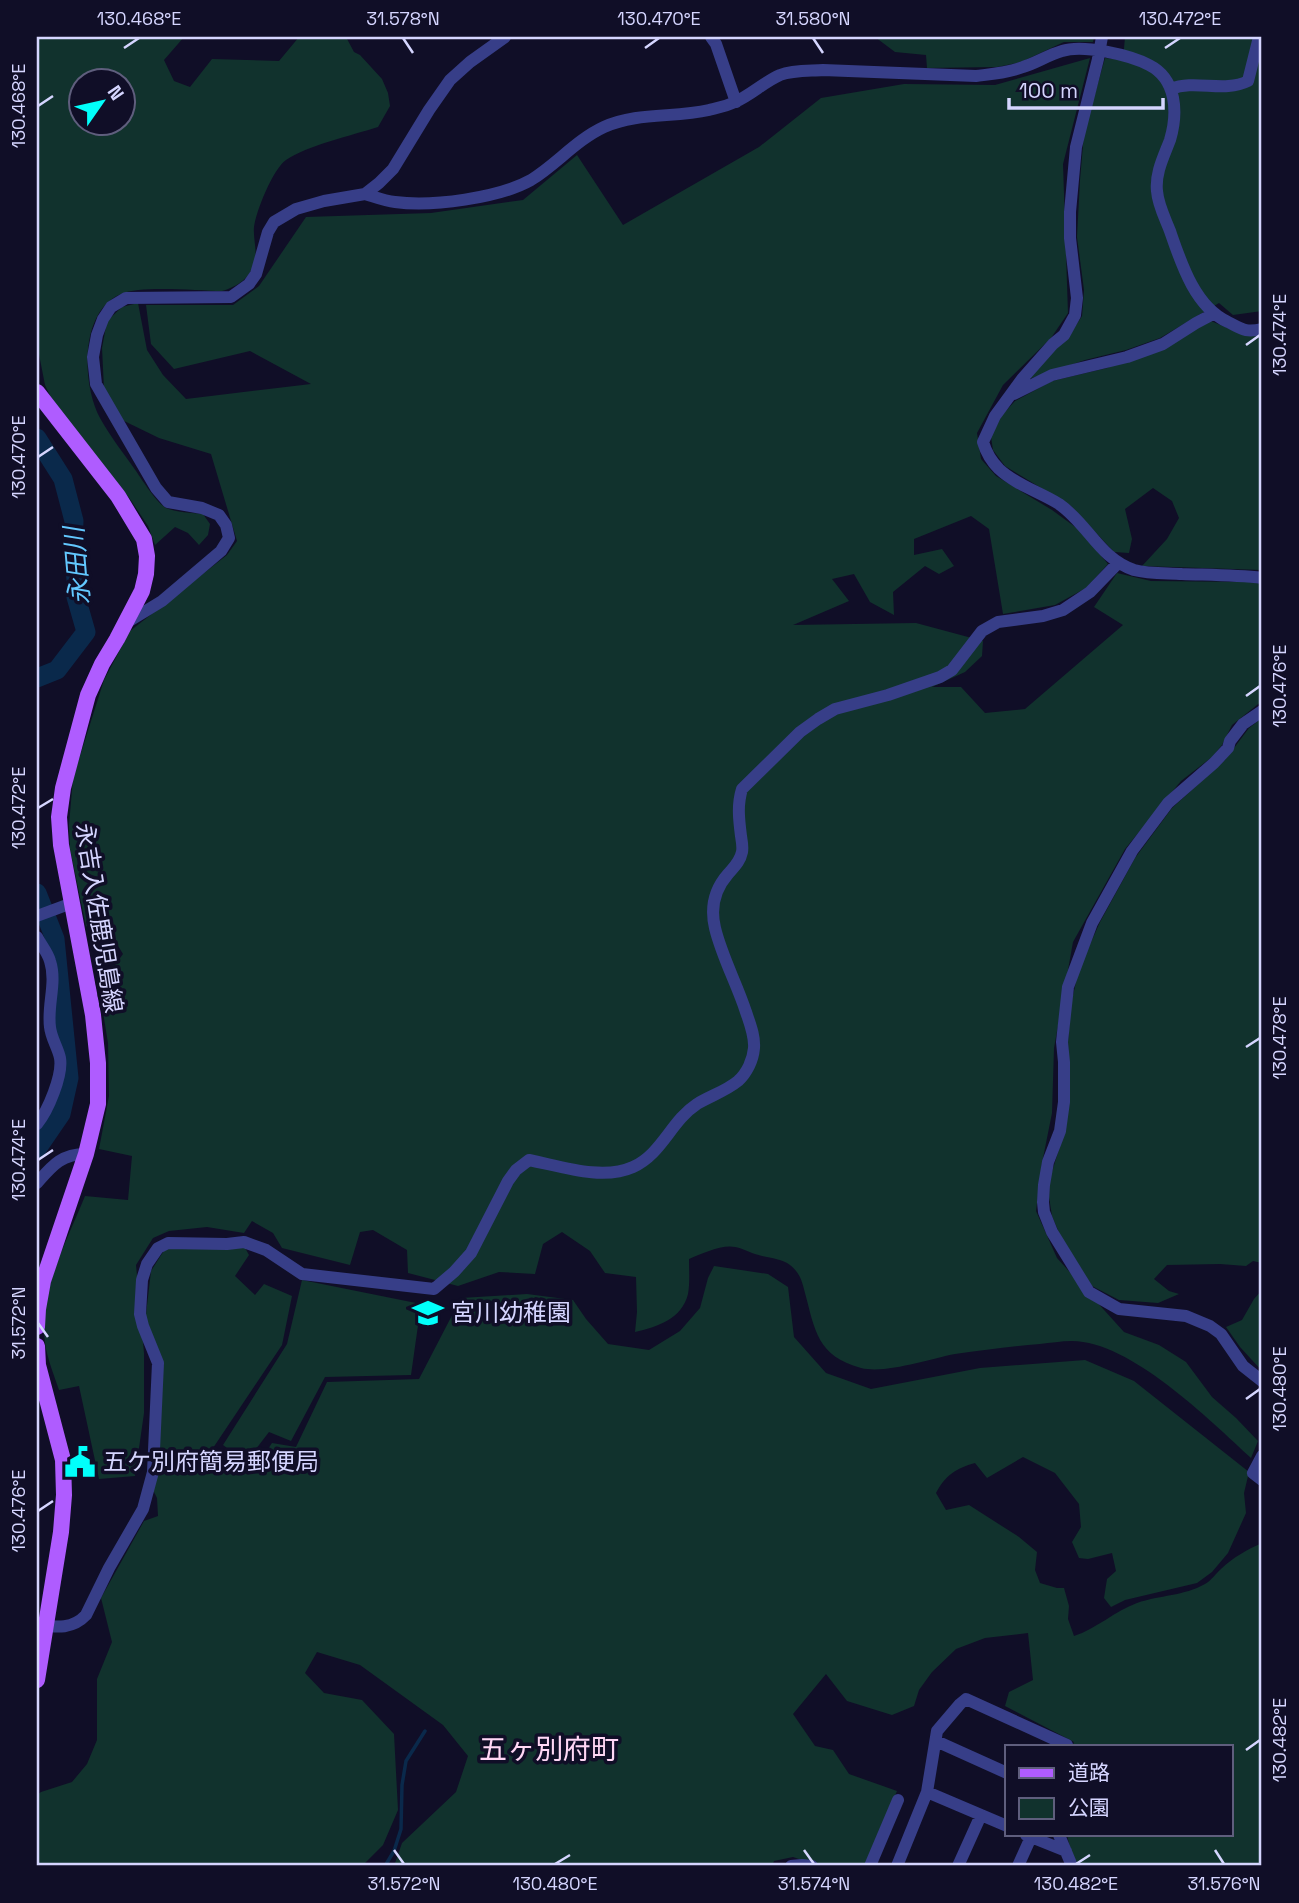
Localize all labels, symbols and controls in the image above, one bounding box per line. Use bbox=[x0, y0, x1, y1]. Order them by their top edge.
text: 130.468°E bbox=[97, 7, 181, 30]
text: 31.578°N bbox=[366, 7, 440, 30]
text: 130.470°E bbox=[617, 7, 701, 30]
text: 31.580°N bbox=[775, 7, 851, 30]
text: 130.472°E bbox=[1139, 7, 1221, 30]
text: 130.468°E bbox=[7, 64, 30, 148]
north arrow bbox=[66, 66, 136, 136]
scale bar bbox=[1009, 66, 1162, 110]
text: 100 m bbox=[1019, 77, 1078, 104]
text: N bbox=[102, 81, 130, 105]
text: 130.474°E bbox=[1268, 294, 1291, 376]
text: 130.470°E bbox=[7, 415, 30, 499]
water label: 永田川 bbox=[56, 523, 97, 606]
text: 130.476°E bbox=[1268, 645, 1291, 727]
text: 130.472°E bbox=[7, 767, 30, 849]
street label: 永吉入佐鹿児島線 bbox=[69, 821, 130, 1015]
text: 130.478°E bbox=[1268, 996, 1291, 1080]
text: 130.474°E bbox=[7, 1119, 30, 1201]
text: 31.572°N bbox=[7, 1287, 30, 1359]
school or university icon: 宮川幼稚園 bbox=[411, 1296, 445, 1330]
place label: 宮川幼稚園 bbox=[451, 1297, 571, 1328]
text: 130.480°E bbox=[1268, 1346, 1291, 1432]
public building icon: 五ケ別府簡易郵便局 bbox=[63, 1445, 97, 1479]
place label: 五ケ別府簡易郵便局 bbox=[103, 1446, 319, 1477]
text: 130.476°E bbox=[7, 1470, 30, 1552]
text: 130.482°E bbox=[1268, 1698, 1291, 1782]
district label: 五ヶ別府町 bbox=[479, 1731, 619, 1767]
legend bbox=[1005, 1745, 1232, 1836]
text: 道路 bbox=[1068, 1759, 1110, 1786]
text: 公園 bbox=[1068, 1794, 1110, 1821]
text: 31.572°N bbox=[368, 1872, 440, 1895]
text: 130.480°E bbox=[512, 1872, 598, 1895]
text: 31.574°N bbox=[778, 1872, 850, 1895]
text: 130.482°E bbox=[1034, 1872, 1118, 1895]
text: 31.576°N bbox=[1187, 1872, 1261, 1895]

